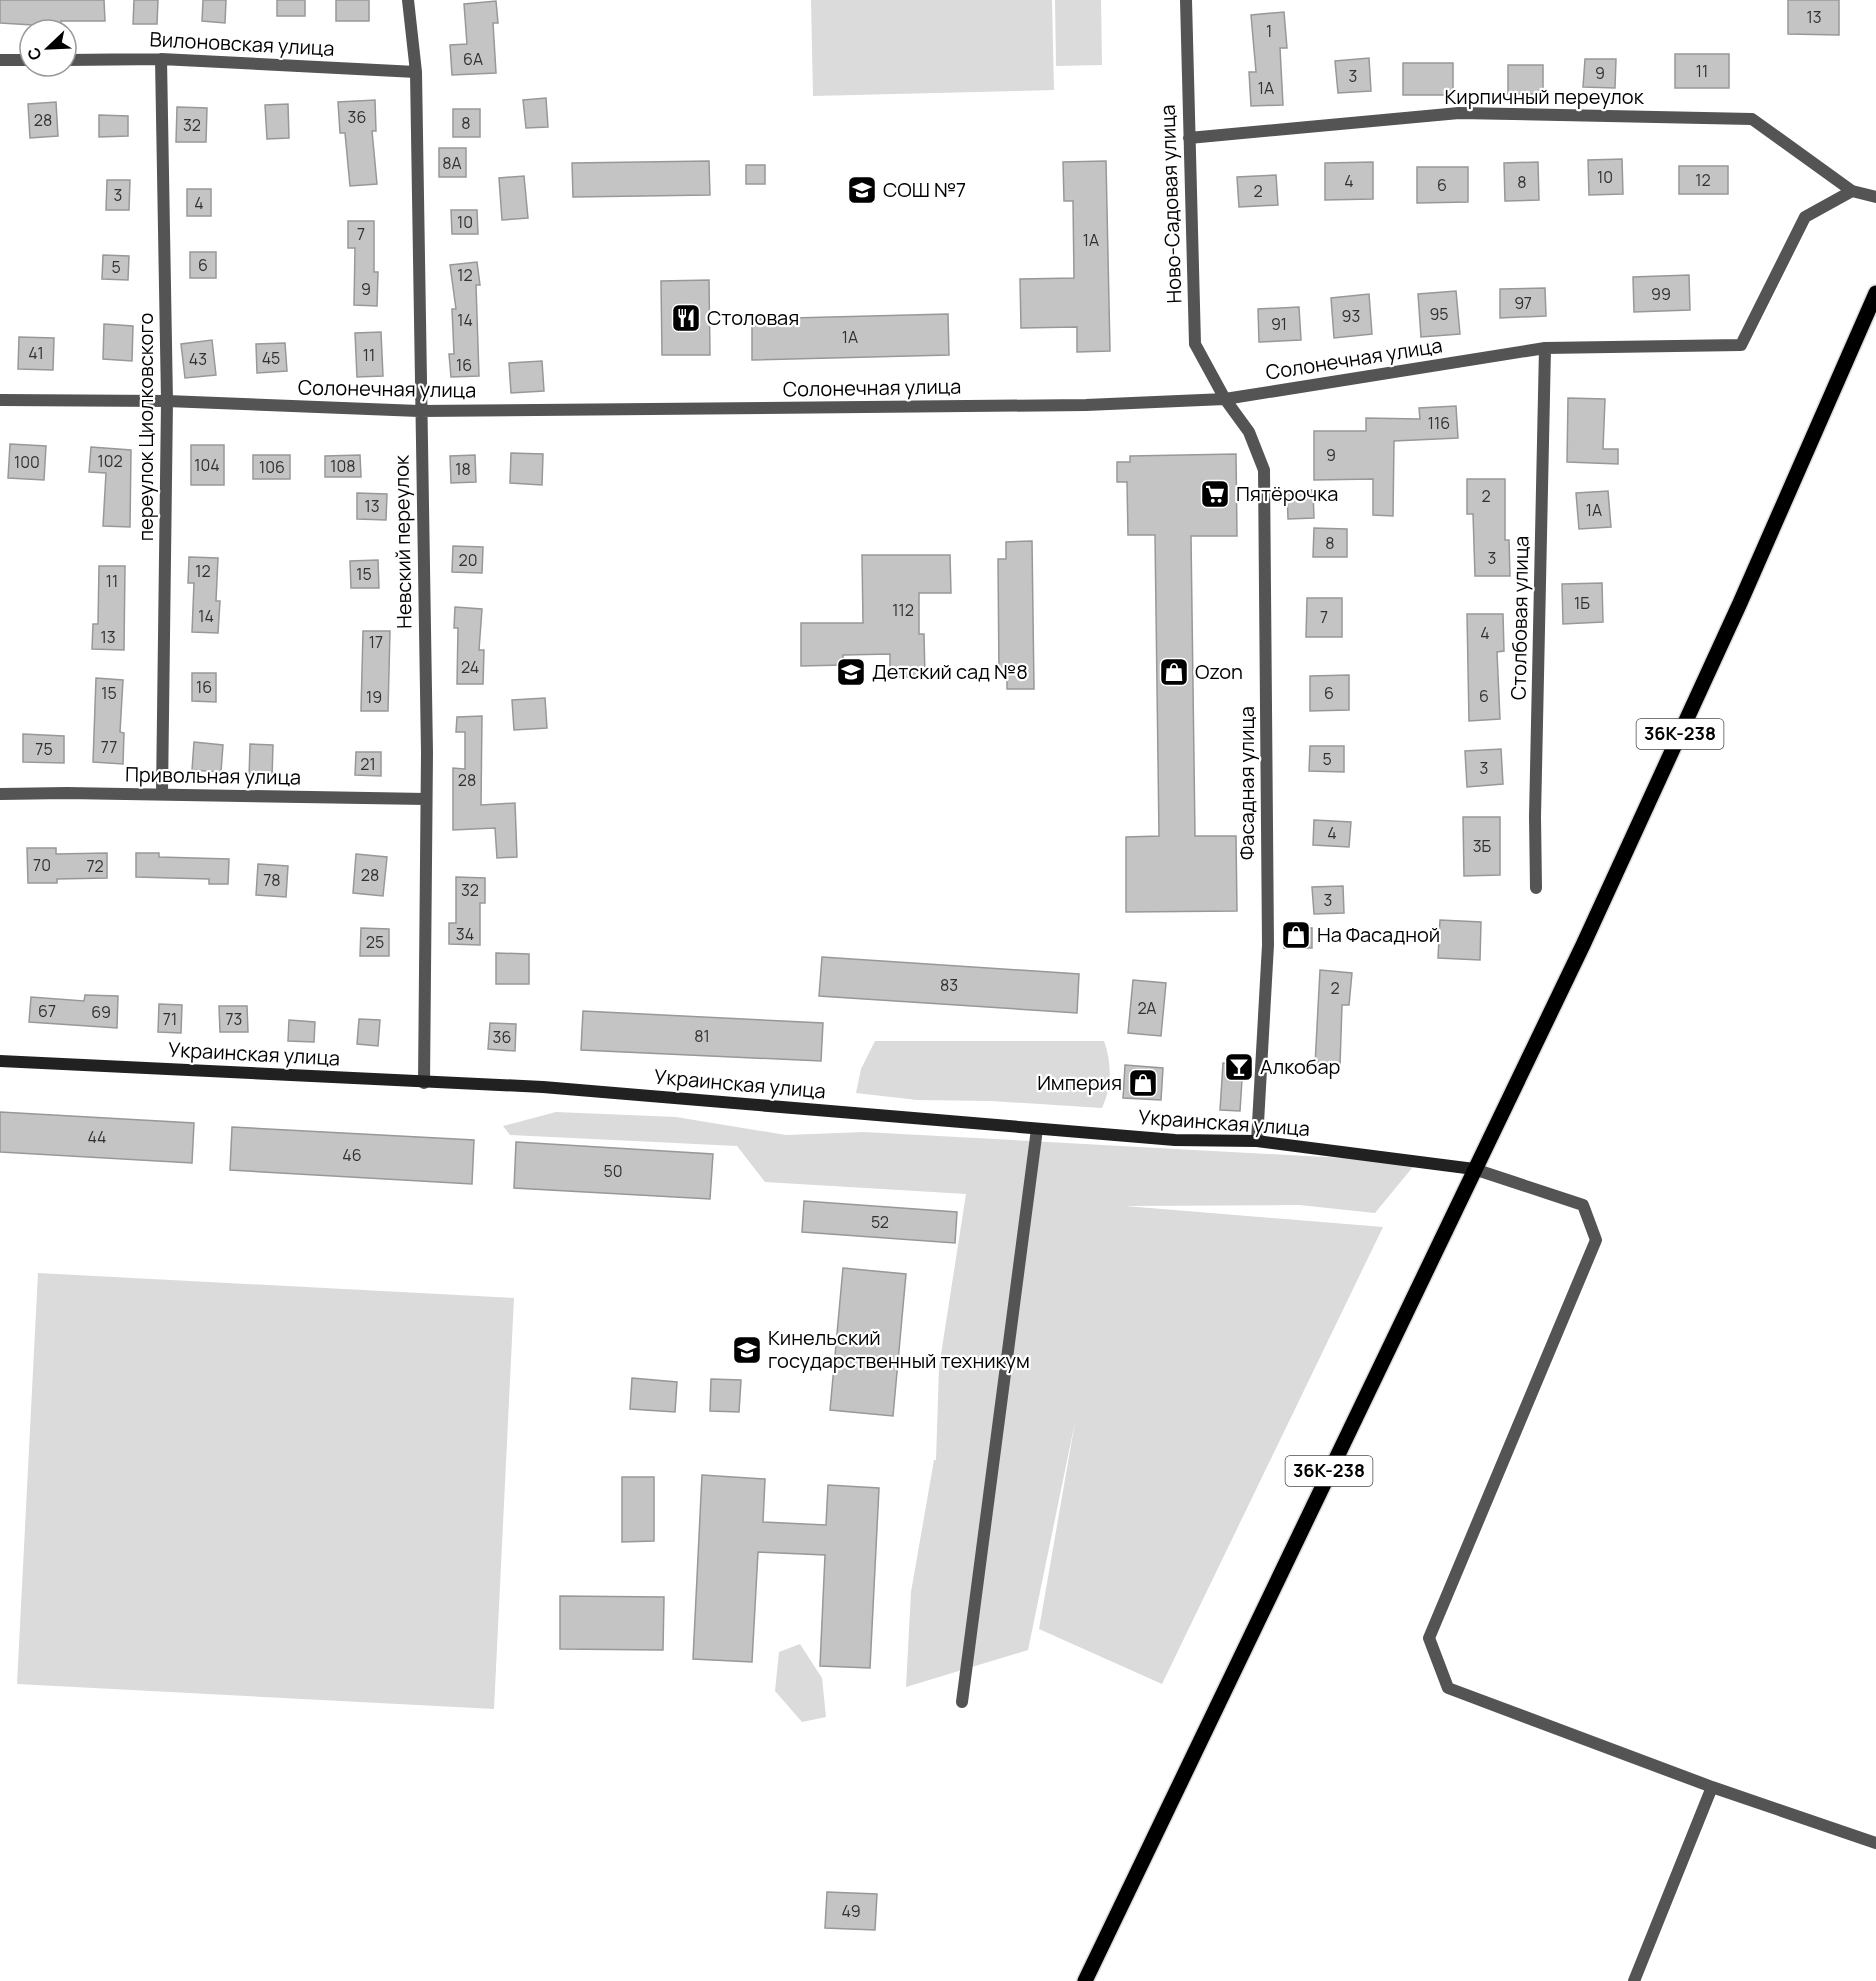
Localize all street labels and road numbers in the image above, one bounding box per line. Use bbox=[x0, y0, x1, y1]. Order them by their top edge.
street label: Вилоновская улица bbox=[149, 25, 335, 62]
street label: Кирпичный переулок bbox=[1444, 83, 1645, 110]
street label: Ново-Садовая улица bbox=[1154, 104, 1187, 304]
street label: переулок Циолковского bbox=[132, 312, 159, 541]
street label: Солонечная улица bbox=[1264, 331, 1444, 386]
street label: Солонечная улица bbox=[783, 372, 961, 403]
street label: Солонечная улица bbox=[298, 373, 476, 404]
street label: Невский переулок bbox=[387, 454, 418, 629]
street label: Столбовая улица bbox=[1505, 536, 1534, 700]
street label: Фасадная улица bbox=[1233, 706, 1260, 860]
road number: 36К-238 bbox=[1636, 719, 1724, 749]
street label: Привольная улица bbox=[125, 760, 301, 791]
street label: Украинская улица bbox=[167, 1036, 341, 1071]
street label: Украинская улица bbox=[653, 1063, 827, 1104]
street label: Украинская улица bbox=[1137, 1103, 1311, 1142]
road number: 36К-238 bbox=[1286, 1456, 1372, 1486]

